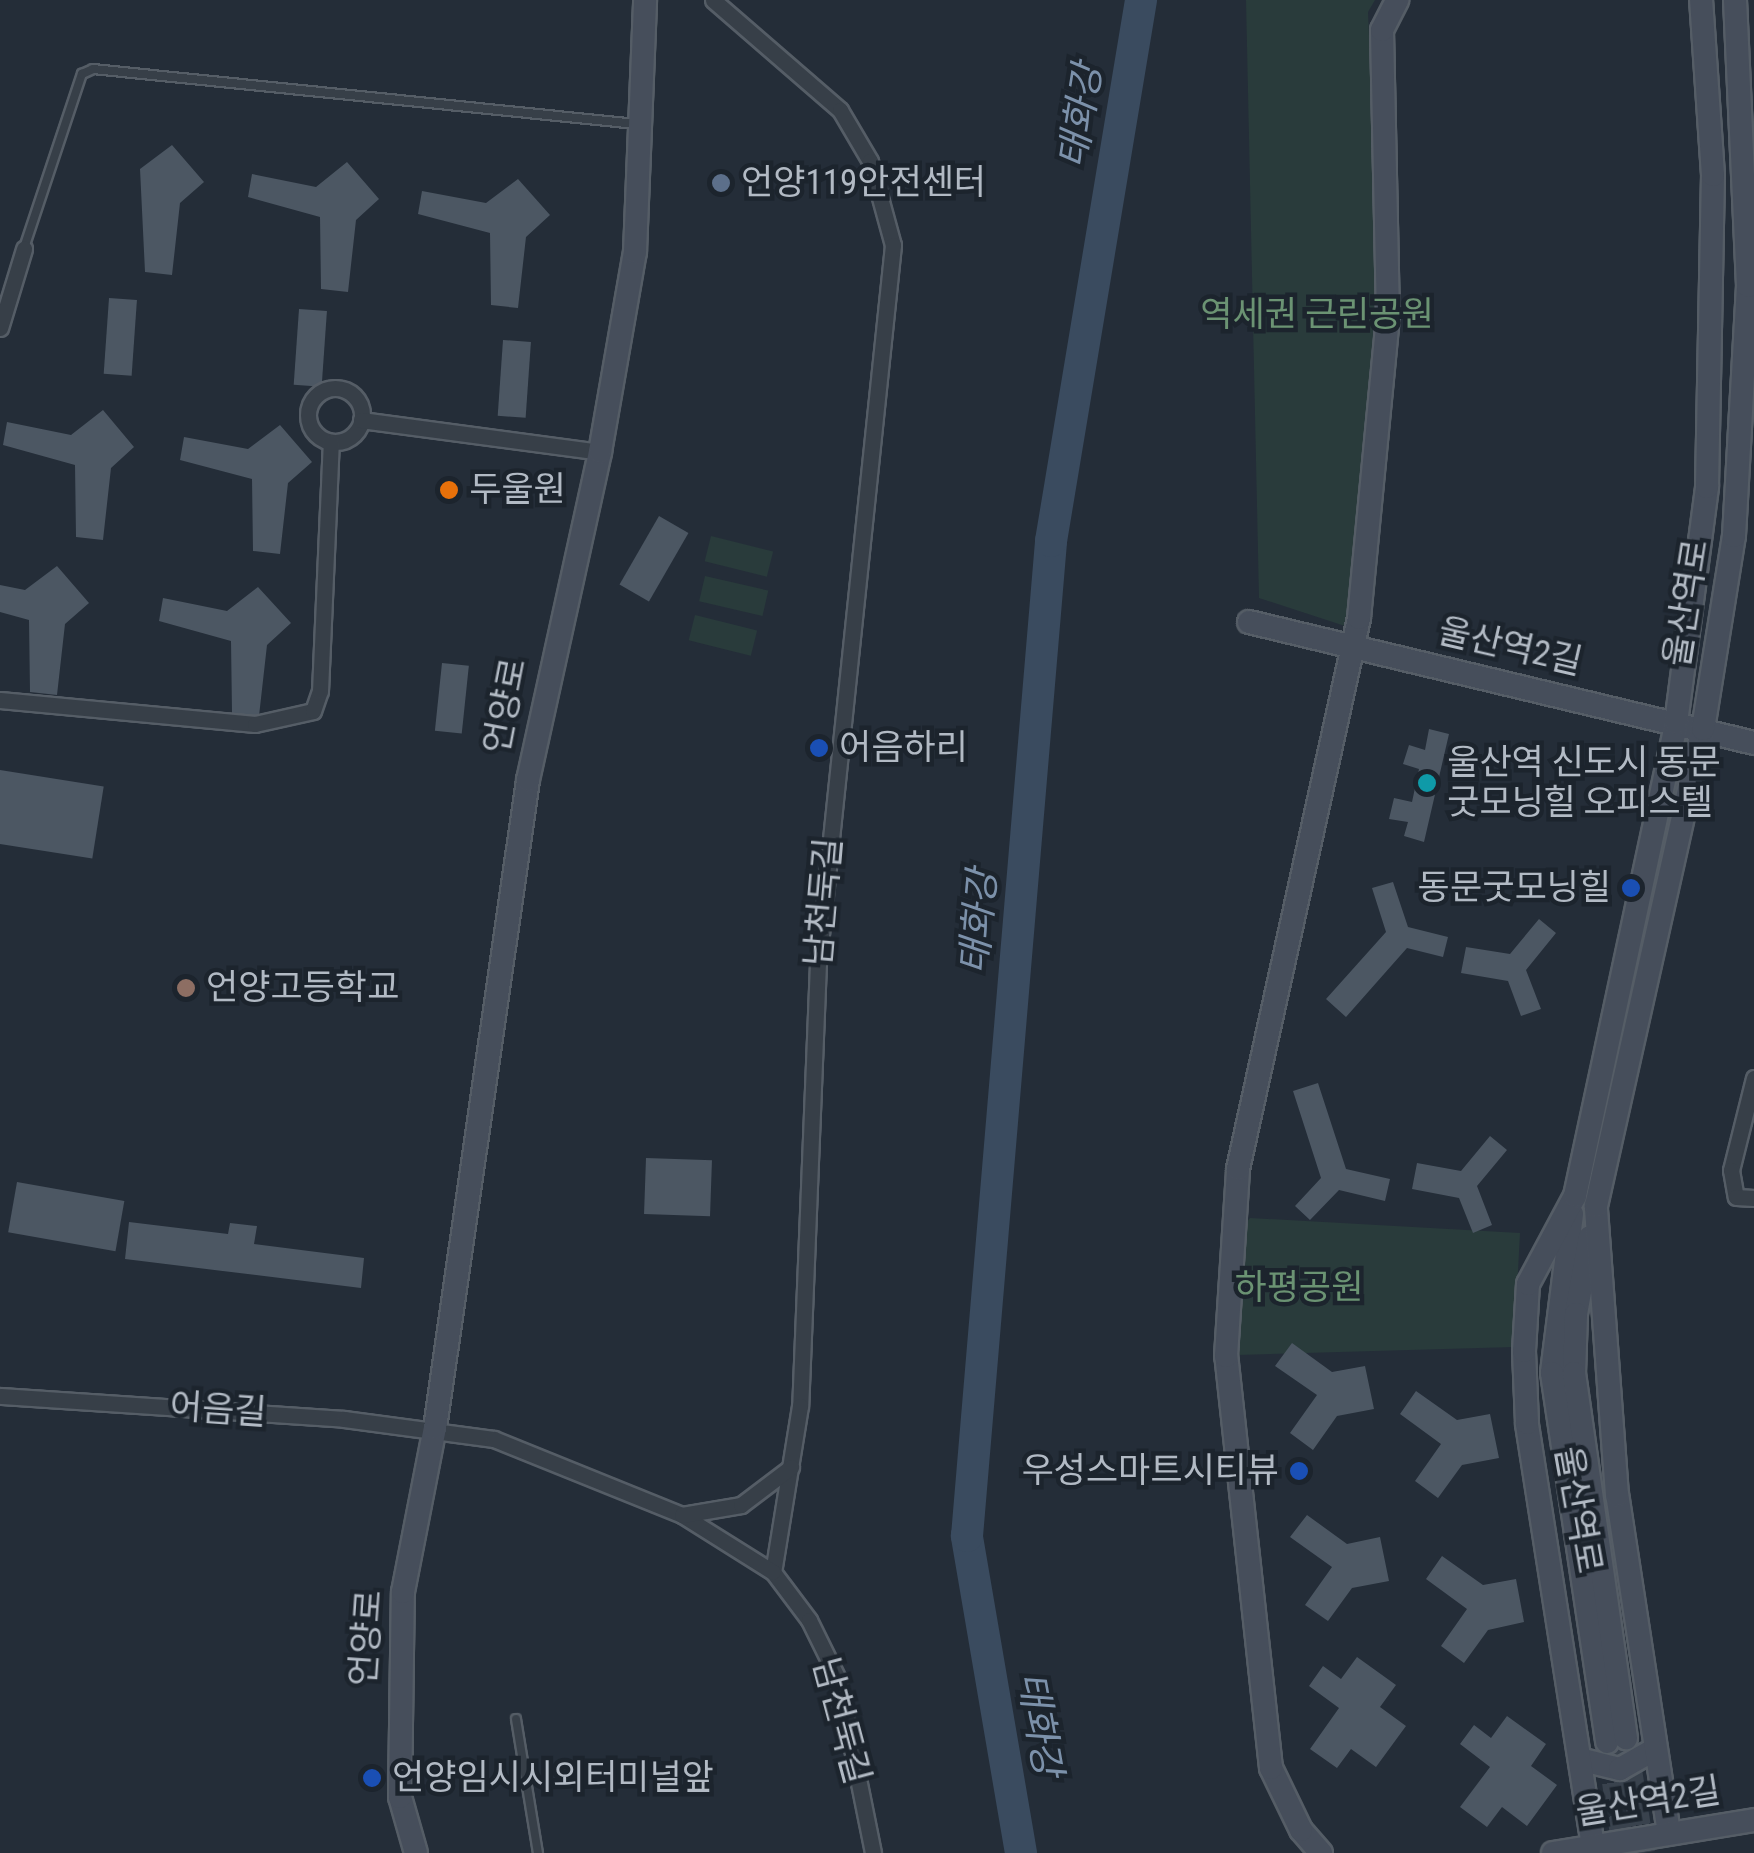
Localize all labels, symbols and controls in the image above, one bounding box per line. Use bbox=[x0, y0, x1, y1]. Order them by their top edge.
water label: 태화강 bbox=[1050, 61, 1112, 171]
place label: 언양119안전센터 bbox=[741, 162, 986, 204]
marker: 언양119안전센터 bbox=[710, 172, 732, 194]
park label: 역세권 근린공원 bbox=[1200, 294, 1434, 336]
place label: 두울원 bbox=[469, 469, 566, 511]
marker: 두울원 bbox=[438, 479, 460, 501]
street label: 울산역로 bbox=[1656, 536, 1718, 670]
street label: 울산역2길 bbox=[1434, 610, 1586, 684]
street label: 언양로 bbox=[476, 655, 536, 757]
place label: 어음하리 bbox=[839, 727, 968, 769]
marker: 어음하리 bbox=[808, 737, 830, 759]
place label: 울산역 신도시 동문 굿모닝힐 오피스텔 bbox=[1447, 742, 1721, 824]
marker: 울산역 신도시 동문 굿모닝힐 오피스텔 bbox=[1416, 772, 1438, 794]
street label: 남천둑길 bbox=[797, 836, 851, 968]
place label: 동문굿모닝힐 bbox=[1418, 867, 1611, 909]
water label: 태화강 bbox=[952, 868, 1006, 976]
marker: 동문굿모닝힐 bbox=[1620, 877, 1642, 899]
place label: 언양고등학교 bbox=[206, 967, 399, 1009]
marker: 언양고등학교 bbox=[175, 977, 197, 999]
park label: 하평공원 bbox=[1235, 1267, 1363, 1309]
street label: 어음길 bbox=[168, 1386, 268, 1434]
street label: 울산역로 bbox=[1546, 1443, 1610, 1577]
place label: 우성스마트시티뷰 bbox=[1021, 1450, 1279, 1492]
marker: 우성스마트시티뷰 bbox=[1288, 1460, 1310, 1482]
street label: 언양로 bbox=[343, 1588, 391, 1688]
street label: 남천둑길 bbox=[804, 1653, 878, 1789]
water label: 태화강 bbox=[1007, 1668, 1071, 1780]
place label: 언양임시시외터미널앞 bbox=[392, 1757, 714, 1799]
marker: 언양임시시외터미널앞 bbox=[361, 1767, 383, 1789]
street label: 울산역2길 bbox=[1573, 1770, 1723, 1834]

